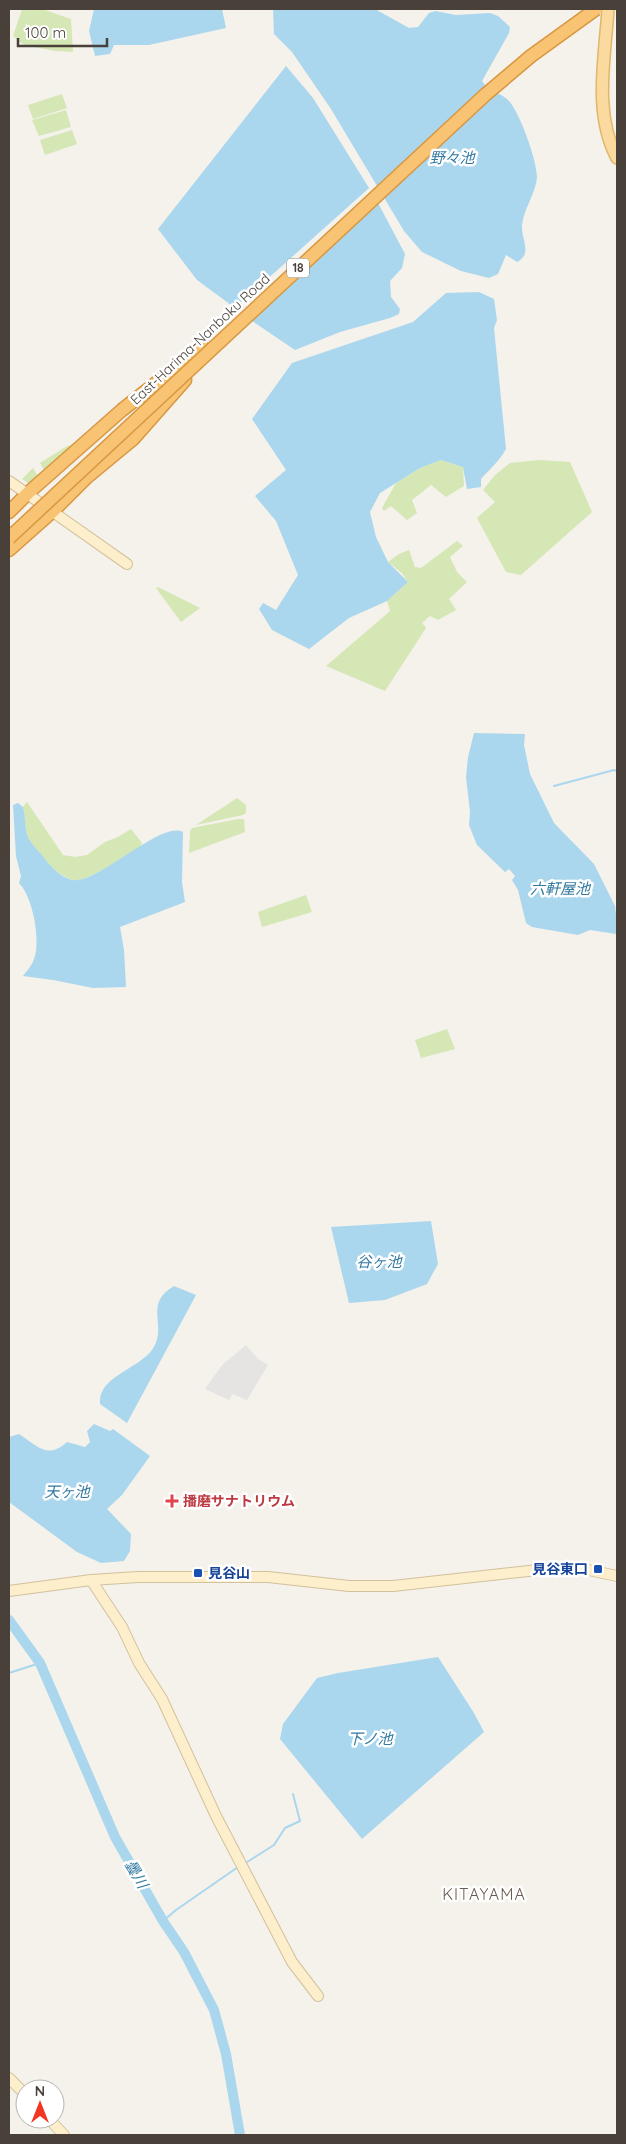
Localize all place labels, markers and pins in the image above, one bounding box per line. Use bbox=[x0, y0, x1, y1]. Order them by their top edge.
place label: 播磨サナトリウム bbox=[183, 1492, 295, 1510]
marker: 播磨サナトリウム bbox=[165, 1494, 179, 1508]
place label: 見谷東口 bbox=[532, 1560, 588, 1578]
marker: 見谷東口 bbox=[592, 1563, 604, 1575]
place label: 見谷山 bbox=[208, 1564, 250, 1582]
marker: 見谷山 bbox=[192, 1567, 204, 1579]

